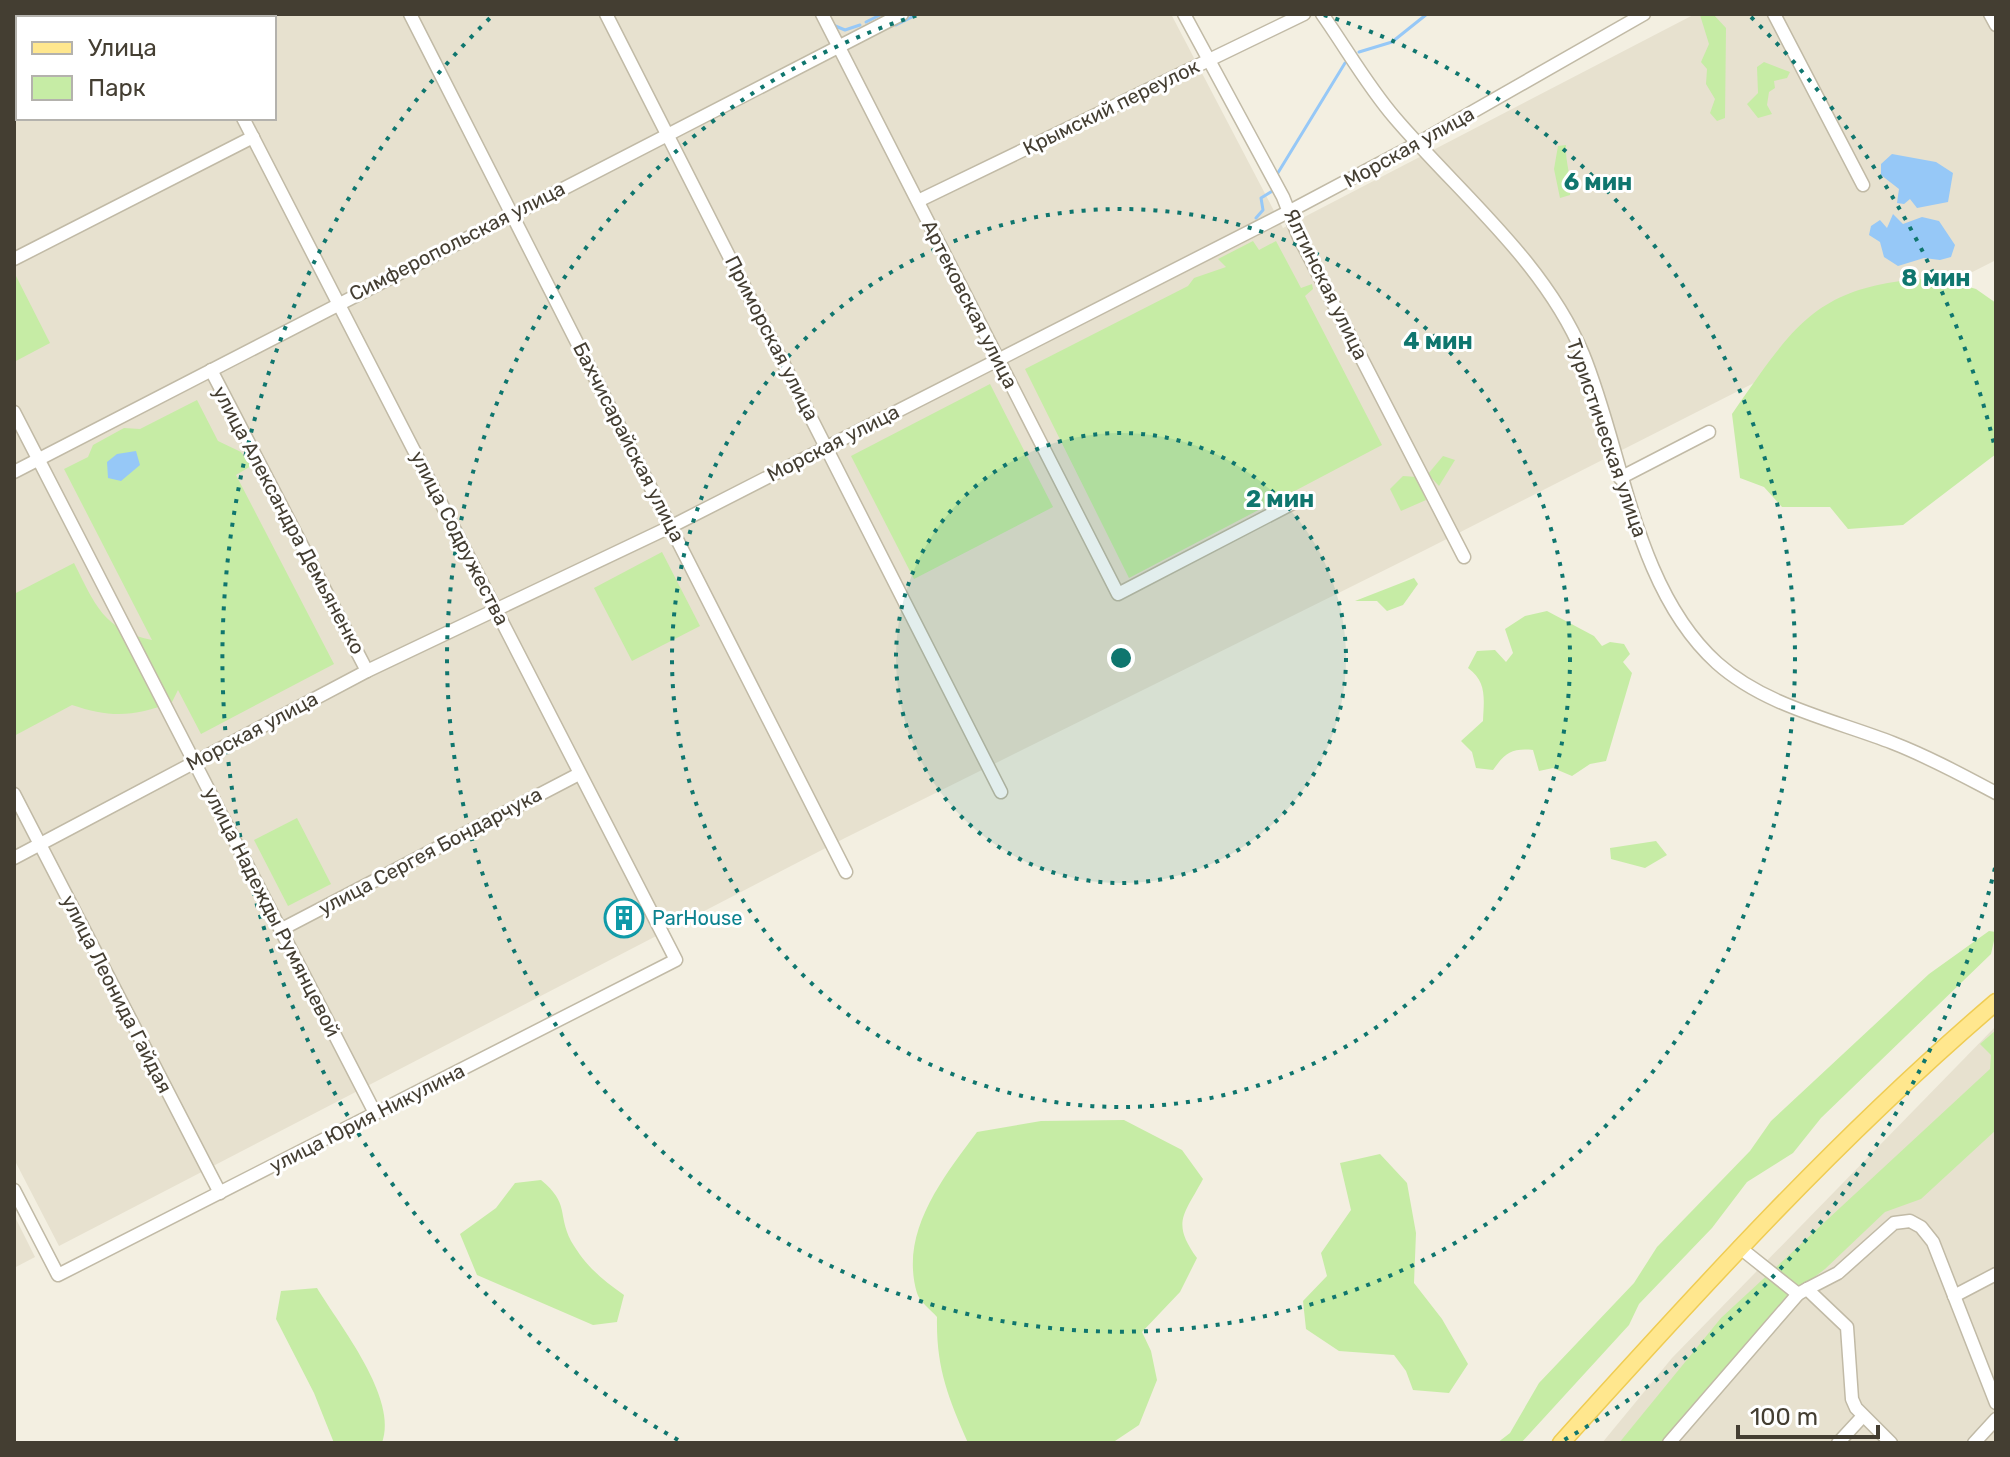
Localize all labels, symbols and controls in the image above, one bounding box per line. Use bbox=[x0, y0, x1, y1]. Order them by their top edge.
legend bbox=[16, 16, 276, 120]
text: Улица bbox=[88, 34, 157, 62]
street label: Крымский переулок bbox=[1019, 54, 1203, 160]
text: Парк bbox=[88, 74, 146, 102]
street label: Морская улица bbox=[1340, 101, 1478, 193]
text: 6 мин bbox=[1564, 168, 1632, 196]
street label: Симферопольская улица bbox=[345, 176, 569, 306]
street label: Ялтинская улица bbox=[1279, 204, 1373, 364]
street label: Артековская улица bbox=[917, 216, 1023, 392]
street label: Приморская улица bbox=[720, 252, 824, 424]
text: 8 мин bbox=[1901, 264, 1971, 292]
text: 4 мин bbox=[1403, 327, 1473, 355]
street label: Туристическая улица bbox=[1562, 336, 1652, 540]
street label: Бахчисарайская улица bbox=[568, 338, 690, 546]
street label: улица Александра Демьяненко bbox=[208, 382, 370, 658]
street label: Морская улица bbox=[763, 399, 903, 487]
street label: улица Содружества bbox=[406, 447, 514, 629]
text: 2 мин bbox=[1246, 485, 1314, 513]
centre of rings bbox=[1107, 644, 1135, 672]
street label: Морская улица bbox=[182, 686, 322, 776]
street label: улица Сергея Бондарчука bbox=[314, 782, 546, 920]
street label: улица Надежды Румянцевой bbox=[198, 783, 346, 1041]
street label: улица Леонида Гайдая bbox=[57, 891, 177, 1097]
building icon: ParHouse bbox=[603, 897, 645, 939]
place label: ParHouse bbox=[652, 906, 743, 930]
street label: улица Юрия Никулина bbox=[265, 1058, 469, 1178]
scale bar bbox=[1738, 1389, 1878, 1439]
text: 100 m bbox=[1750, 1403, 1818, 1431]

